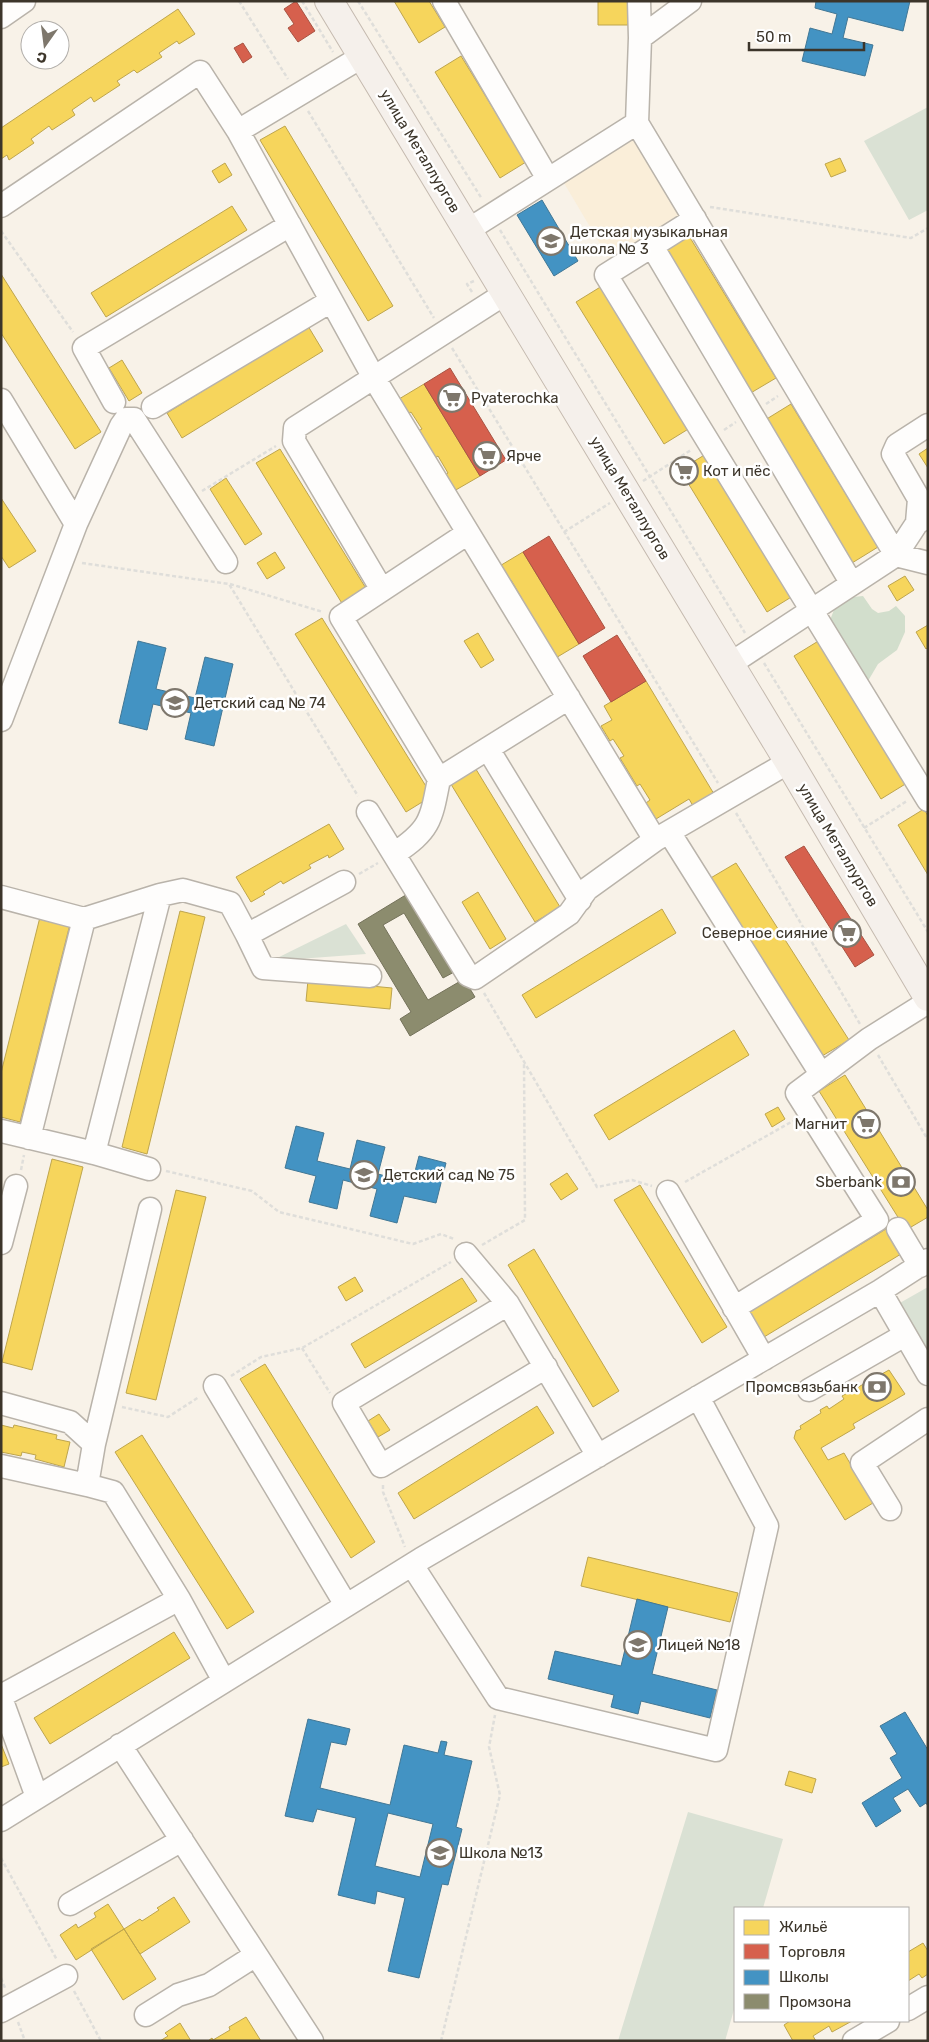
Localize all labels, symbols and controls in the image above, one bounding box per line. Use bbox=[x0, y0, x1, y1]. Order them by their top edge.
north arrow bbox=[20, 20, 70, 70]
scale bar bbox=[749, 20, 864, 52]
text: 50 m bbox=[756, 28, 791, 46]
text: С bbox=[35, 48, 49, 67]
street label: улица Металлургов bbox=[376, 86, 464, 216]
place label: Детская музыкальная школа № 3 bbox=[570, 223, 728, 258]
school or university icon: Детская музыкальная школа № 3 bbox=[536, 226, 566, 256]
supermarket icon: Pyaterochka bbox=[437, 383, 467, 413]
place label: Pyaterochka bbox=[471, 389, 559, 407]
street label: улица Металлургов bbox=[586, 433, 674, 563]
supermarket icon: Ярче bbox=[472, 441, 502, 471]
place label: Ярче bbox=[506, 447, 542, 465]
supermarket icon: Кот и пёс bbox=[669, 456, 699, 486]
place label: Кот и пёс bbox=[703, 462, 771, 480]
school or university icon: Детский сад № 74 bbox=[160, 688, 190, 718]
place label: Детский сад № 74 bbox=[194, 694, 326, 712]
street label: улица Металлургов bbox=[794, 780, 882, 910]
supermarket icon: Северное сияние bbox=[832, 918, 862, 948]
place label: Северное сияние bbox=[702, 924, 828, 942]
supermarket icon: Магнит bbox=[851, 1109, 881, 1139]
place label: Магнит bbox=[794, 1115, 847, 1133]
school or university icon: Детский сад № 75 bbox=[349, 1160, 379, 1190]
place label: Детский сад № 75 bbox=[383, 1166, 515, 1184]
bank icon: Sberbank bbox=[886, 1167, 916, 1197]
place label: Sberbank bbox=[816, 1173, 882, 1191]
bank icon: Промсвязьбанк bbox=[862, 1372, 892, 1402]
place label: Промсвязьбанк bbox=[745, 1378, 858, 1396]
school or university icon: Лицей №18 bbox=[623, 1630, 653, 1660]
place label: Лицей №18 bbox=[657, 1636, 741, 1654]
school or university icon: Школа №13 bbox=[425, 1838, 455, 1868]
place label: Школа №13 bbox=[459, 1844, 543, 1862]
legend bbox=[734, 1907, 909, 2022]
text: Жильё bbox=[779, 1918, 828, 1936]
text: Торговля bbox=[779, 1943, 845, 1961]
text: Школы bbox=[779, 1968, 829, 1986]
text: Промзона bbox=[779, 1993, 851, 2011]

